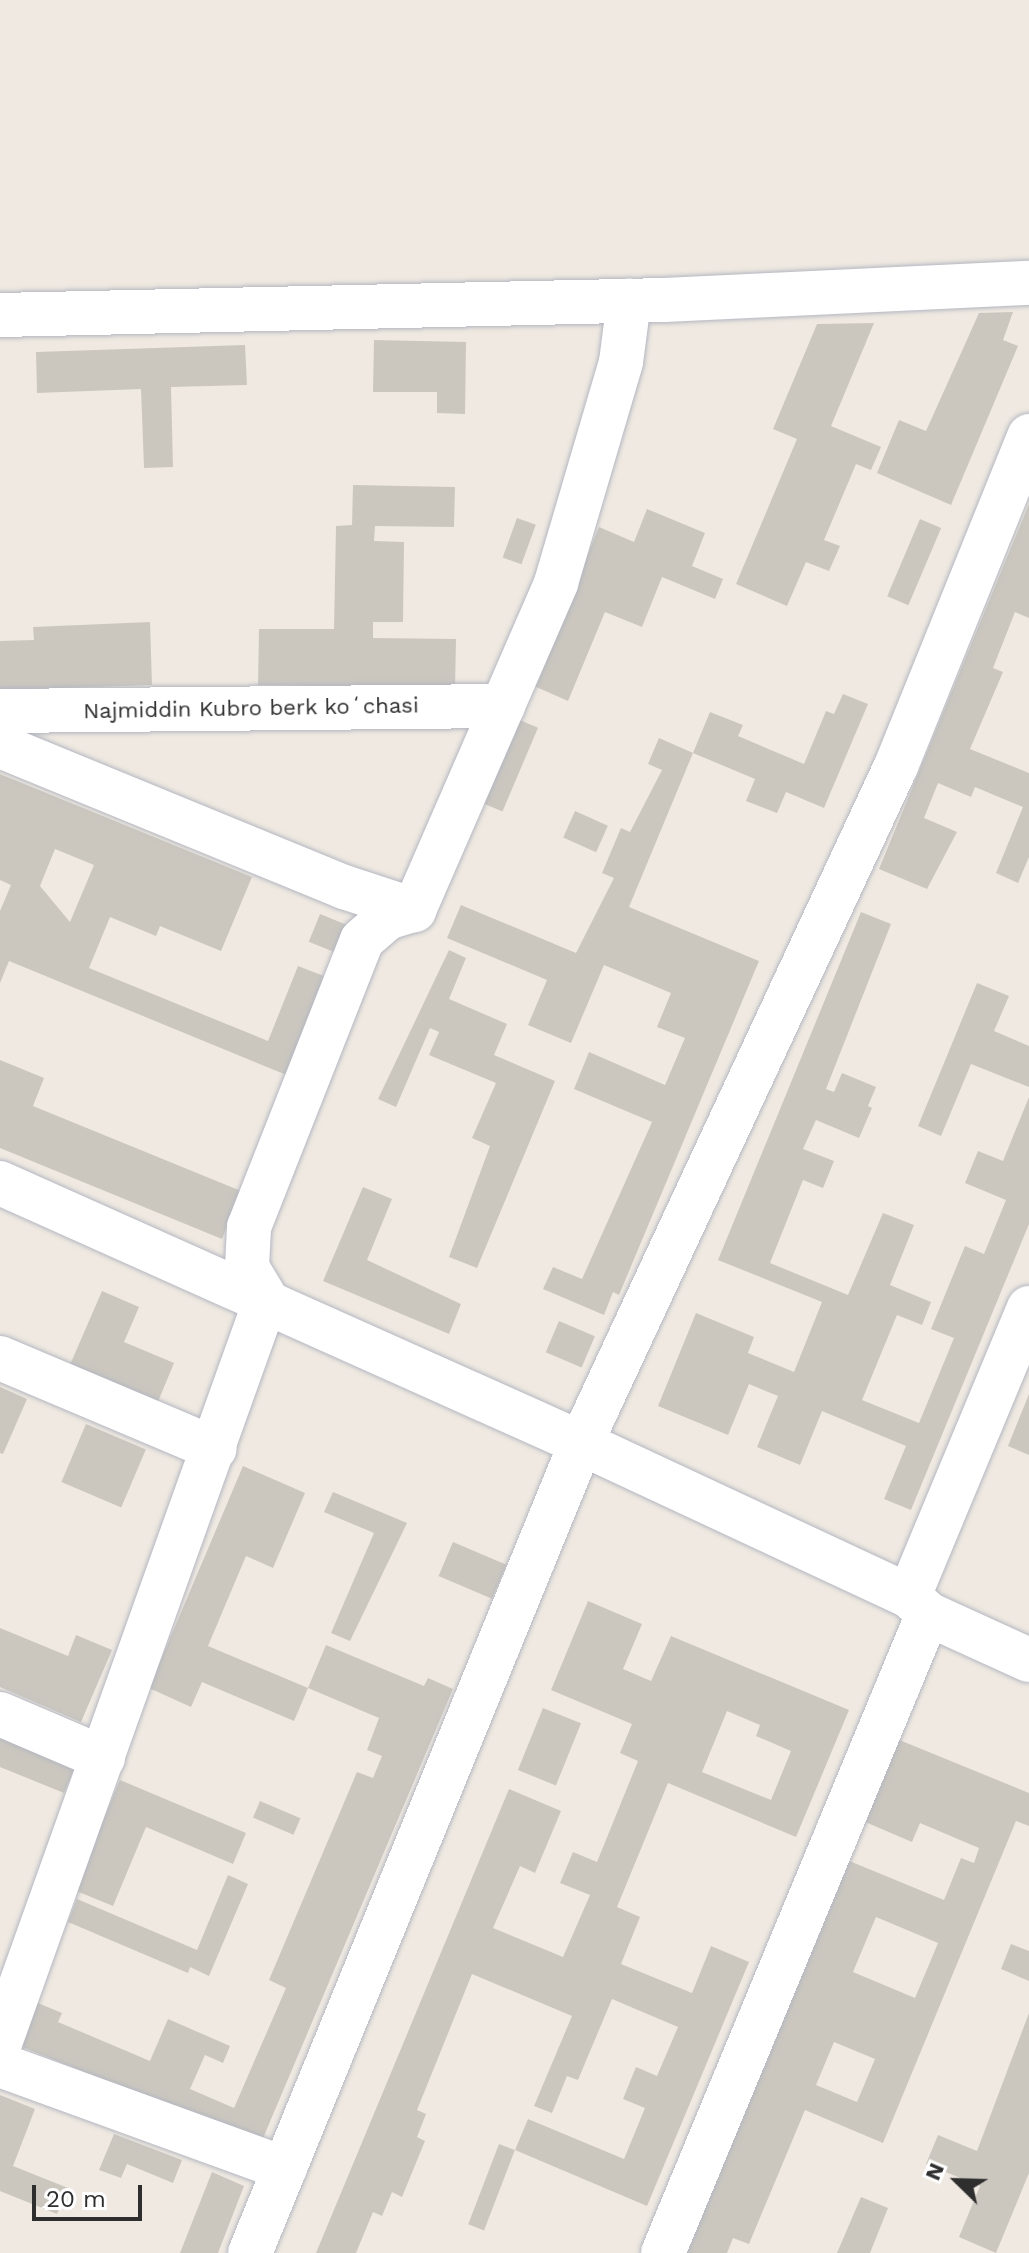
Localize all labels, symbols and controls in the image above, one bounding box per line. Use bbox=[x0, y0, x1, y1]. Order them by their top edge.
street label: Najmiddin Kubro berk koʻchasi bbox=[83, 692, 419, 724]
north arrow bbox=[917, 2141, 997, 2221]
text: N bbox=[920, 2159, 949, 2184]
scale bar bbox=[36, 2169, 146, 2219]
text: 20 m bbox=[46, 2185, 106, 2213]

